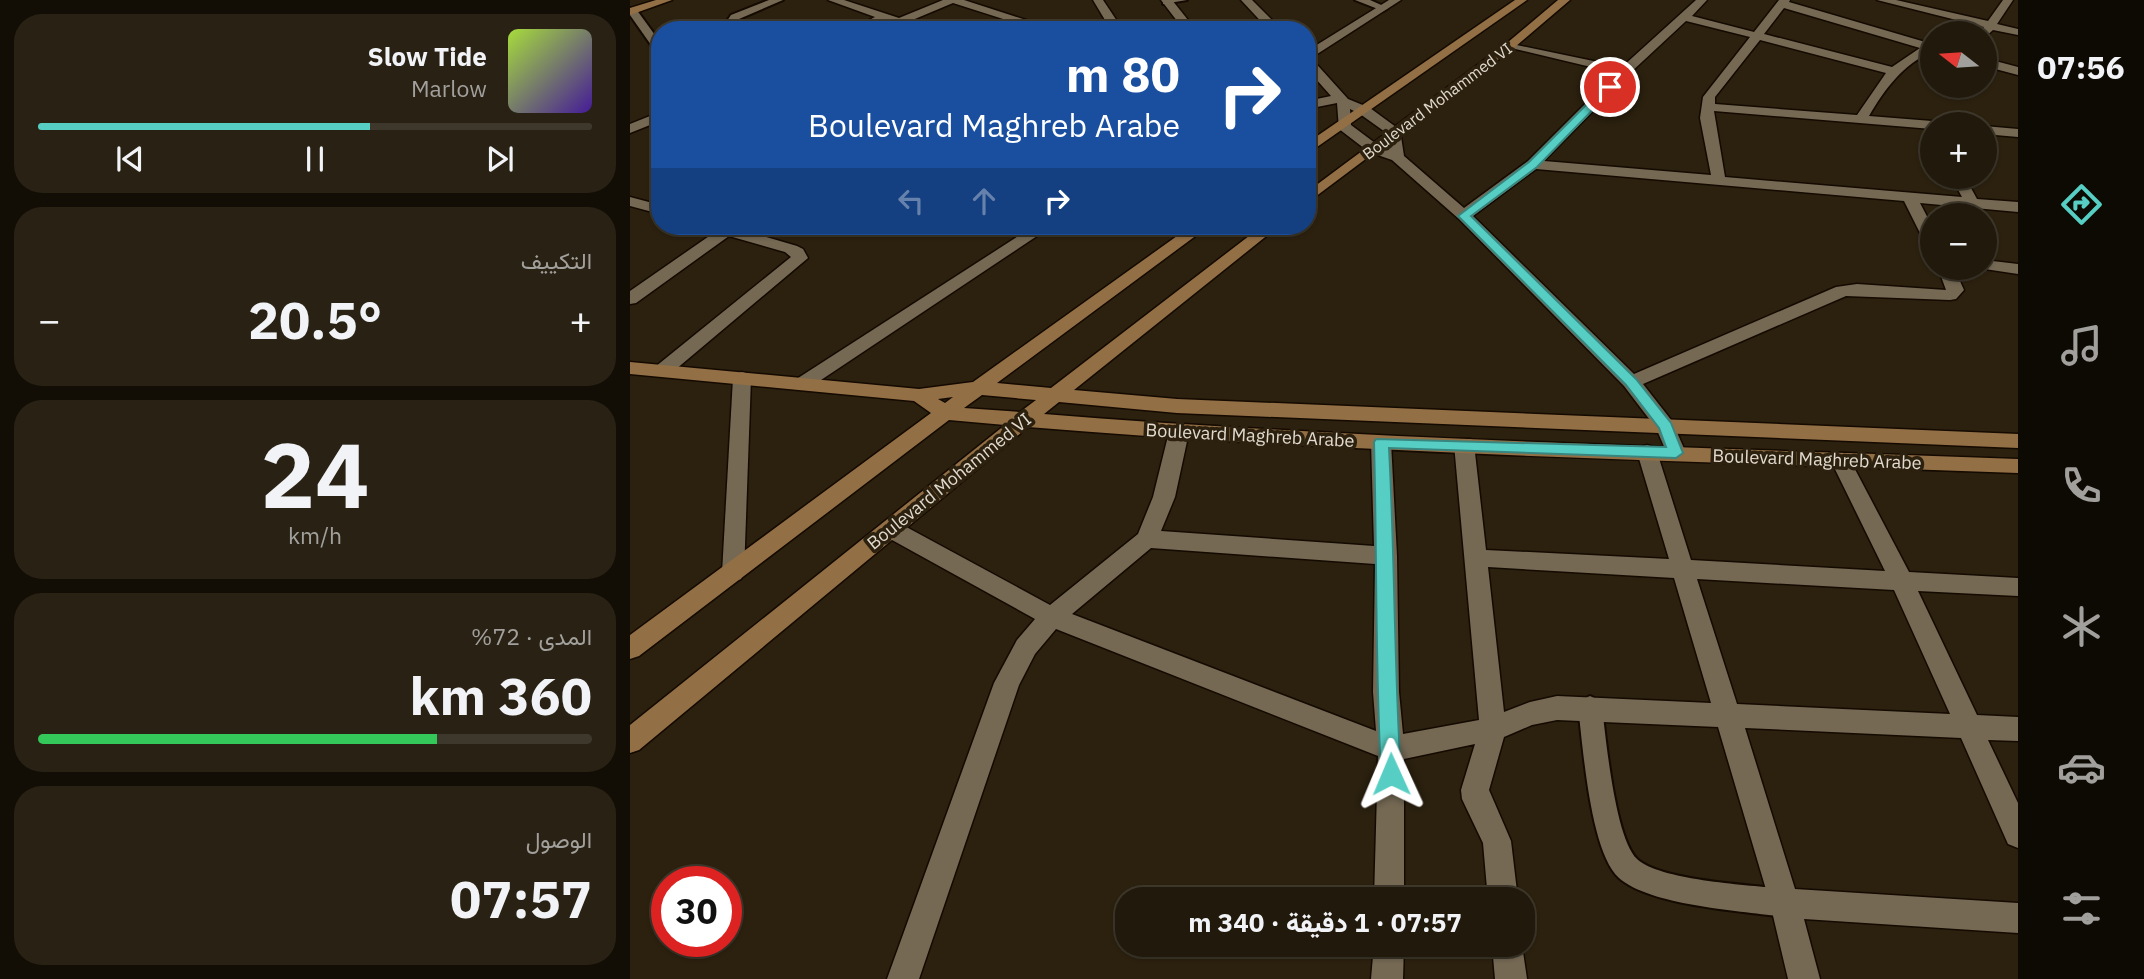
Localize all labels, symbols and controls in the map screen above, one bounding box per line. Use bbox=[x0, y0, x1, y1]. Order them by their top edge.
north arrow bbox=[1920, 21, 1997, 98]
map controls bbox=[1920, 21, 1997, 280]
street label: Boulevard Mohammed VI bbox=[1358, 38, 1516, 164]
text: Slow Tide bbox=[367, 39, 487, 73]
text: 80 m bbox=[1066, 42, 1180, 105]
text: 07:56 bbox=[2037, 46, 2125, 88]
icon: right bbox=[1204, 49, 1295, 140]
pin bbox=[1580, 57, 1640, 117]
icon: arrive bbox=[1591, 68, 1629, 106]
text: Marlow bbox=[411, 73, 487, 103]
text: Boulevard Maghreb Arabe bbox=[808, 104, 1180, 146]
button: + bbox=[1920, 112, 1997, 189]
icon: previous bbox=[111, 140, 149, 178]
icon: pause bbox=[296, 140, 334, 178]
icon: next bbox=[481, 140, 519, 178]
icon: directions bbox=[2057, 180, 2106, 229]
icon: left bbox=[892, 182, 930, 220]
icon: ahead bbox=[965, 182, 1003, 220]
icon: right bbox=[1038, 182, 1076, 220]
button: − bbox=[1920, 203, 1997, 280]
text: التكييف bbox=[521, 245, 592, 275]
text: 20.5° bbox=[248, 286, 382, 353]
text: − bbox=[38, 295, 61, 344]
text: + bbox=[569, 295, 592, 344]
icon: music bbox=[2057, 321, 2106, 370]
street label: Boulevard Mohammed VI bbox=[862, 408, 1036, 554]
text: 24 bbox=[260, 415, 370, 533]
street label: Boulevard Maghreb Arabe bbox=[1145, 418, 1355, 452]
street label: Boulevard Maghreb Arabe bbox=[1712, 444, 1922, 474]
icon: phone bbox=[2057, 461, 2106, 510]
text: km/h bbox=[288, 520, 342, 550]
icon: climate bbox=[2057, 602, 2106, 651]
text: المدى · 72% bbox=[471, 621, 592, 651]
text: 360 km bbox=[410, 662, 592, 729]
position arrow bbox=[1354, 737, 1428, 811]
icon: car bbox=[2057, 743, 2106, 792]
text: الوصول bbox=[526, 824, 592, 854]
text: 07:57 bbox=[450, 865, 592, 932]
speed limit sign: 30 bbox=[651, 866, 742, 957]
icon: filters bbox=[2057, 884, 2106, 933]
text: 07:57 · 1 دقيقة · 340 m bbox=[1188, 905, 1462, 939]

